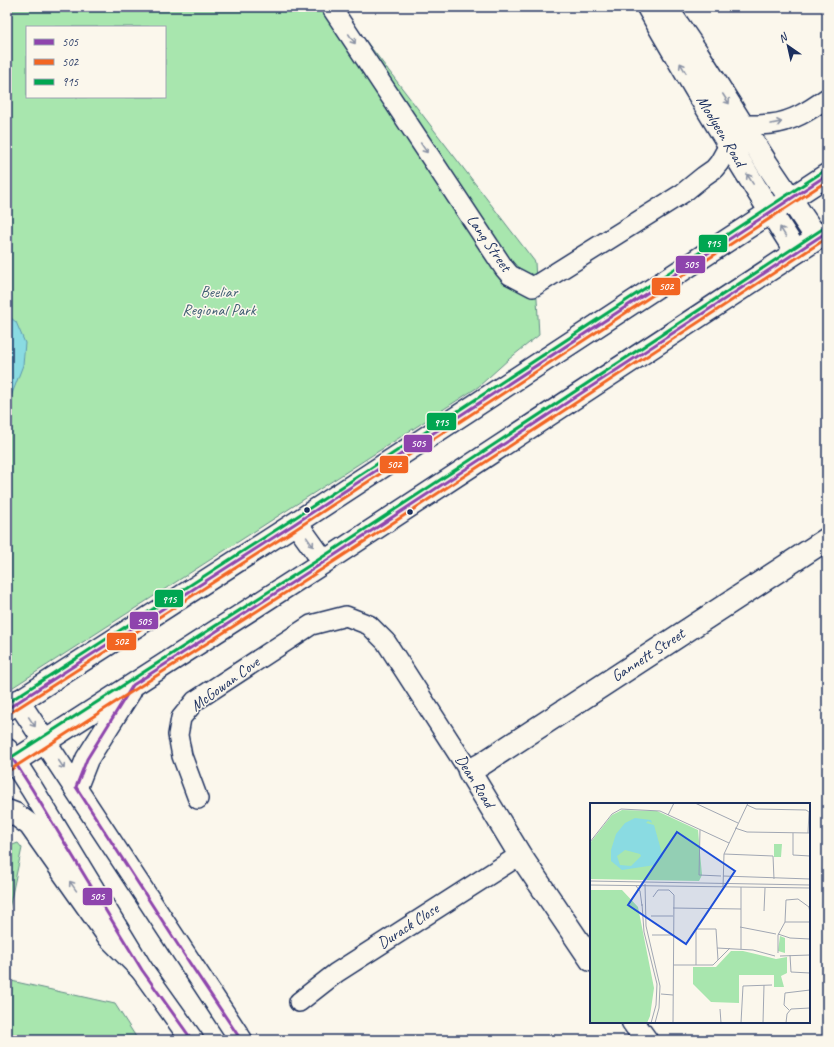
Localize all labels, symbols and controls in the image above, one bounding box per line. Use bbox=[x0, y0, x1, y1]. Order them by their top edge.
legend bbox=[26, 26, 166, 98]
north arrow bbox=[768, 26, 808, 66]
text: N bbox=[776, 29, 791, 45]
text: 505 bbox=[62, 34, 79, 50]
one-way arrow bbox=[348, 34, 357, 45]
text: 502 bbox=[62, 54, 80, 70]
one-way arrow bbox=[678, 62, 686, 74]
text: 915 bbox=[62, 74, 79, 90]
street label: Moolyeen Road bbox=[692, 92, 751, 172]
one-way arrow bbox=[723, 93, 731, 105]
one-way arrow bbox=[770, 118, 783, 126]
one-way arrow bbox=[421, 142, 429, 154]
one-way arrow bbox=[746, 173, 754, 185]
street label: Lang Street bbox=[462, 211, 517, 277]
one-way arrow bbox=[779, 227, 788, 238]
line badge: 915 bbox=[698, 234, 728, 253]
text: 915 bbox=[706, 236, 721, 250]
line badge: 505 bbox=[675, 255, 706, 274]
text: 505 bbox=[684, 257, 699, 271]
line badge: 502 bbox=[651, 277, 681, 296]
text: 502 bbox=[659, 279, 674, 293]
park label: Beeliar Regional Park bbox=[182, 282, 257, 320]
line badge: 915 bbox=[426, 412, 457, 431]
text: 915 bbox=[434, 415, 449, 429]
line badge: 505 bbox=[403, 434, 433, 453]
text: 505 bbox=[411, 436, 426, 450]
line badge: 502 bbox=[379, 455, 409, 474]
text: 502 bbox=[387, 457, 402, 471]
unlabelled marker bbox=[302, 505, 312, 515]
unlabelled marker bbox=[405, 507, 415, 517]
one-way arrow bbox=[306, 537, 314, 548]
line badge: 915 bbox=[154, 589, 184, 608]
text: 915 bbox=[162, 592, 177, 606]
line badge: 505 bbox=[129, 611, 159, 630]
text: 505 bbox=[137, 614, 152, 628]
street label: Gannett Street bbox=[608, 623, 690, 686]
line badge: 502 bbox=[106, 632, 137, 651]
text: 502 bbox=[114, 634, 129, 648]
street label: McGowan Cove bbox=[187, 651, 265, 716]
one-way arrow bbox=[28, 716, 36, 727]
street label: Dean Road bbox=[451, 751, 501, 814]
one-way arrow bbox=[57, 758, 65, 769]
inset map bbox=[590, 803, 810, 1023]
one-way arrow bbox=[69, 881, 77, 892]
line badge: 505 bbox=[82, 887, 113, 906]
text: 505 bbox=[90, 889, 105, 903]
street label: Durack Close bbox=[373, 898, 444, 953]

